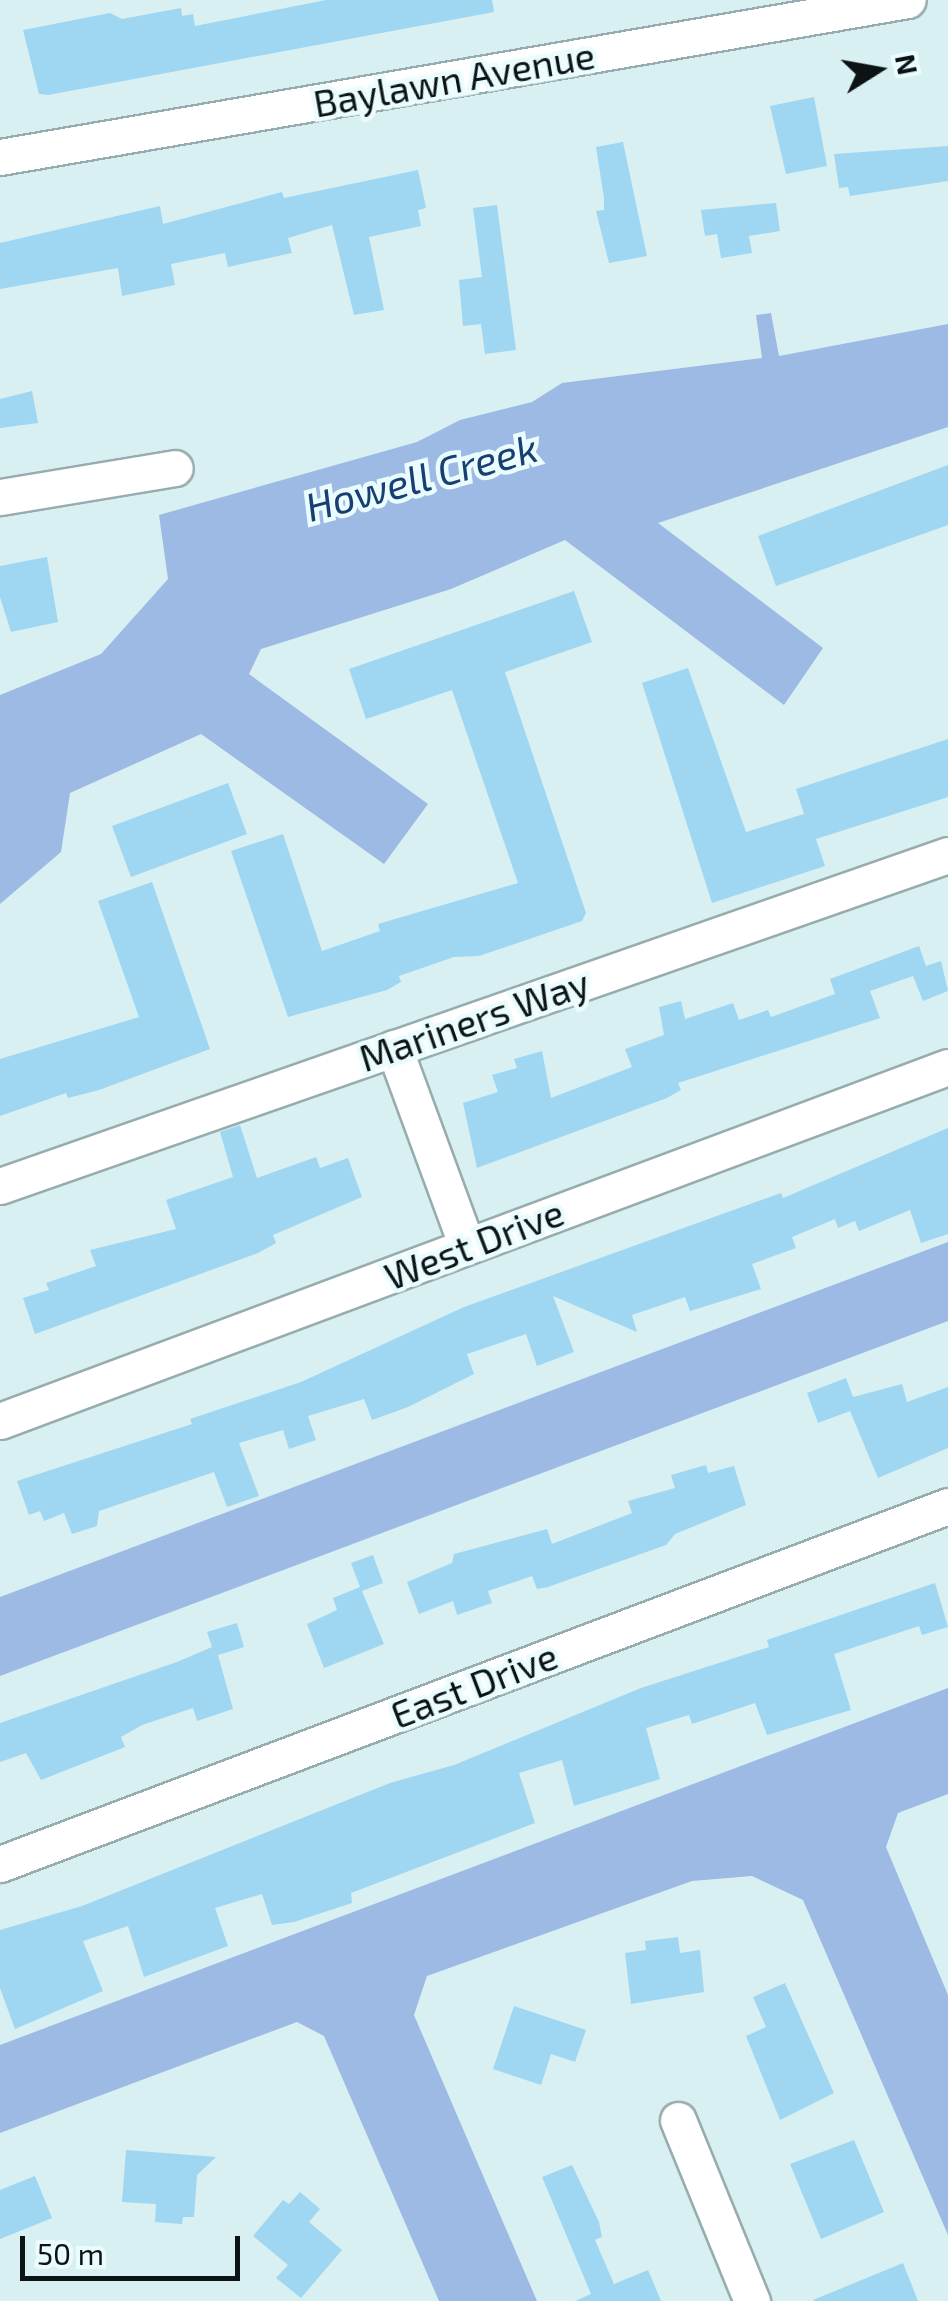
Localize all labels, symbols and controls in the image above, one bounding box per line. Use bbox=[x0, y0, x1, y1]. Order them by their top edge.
north arrow bbox=[828, 20, 928, 120]
street label: Baylawn Avenue bbox=[309, 32, 599, 126]
text: N bbox=[889, 51, 926, 77]
water label: Howell Creek bbox=[299, 422, 543, 530]
street label: Mariners Way bbox=[353, 959, 595, 1081]
street label: West Drive bbox=[378, 1189, 570, 1299]
street label: East Drive bbox=[384, 1632, 564, 1738]
scale bar bbox=[25, 2216, 245, 2278]
text: 50 m bbox=[37, 2235, 104, 2271]

